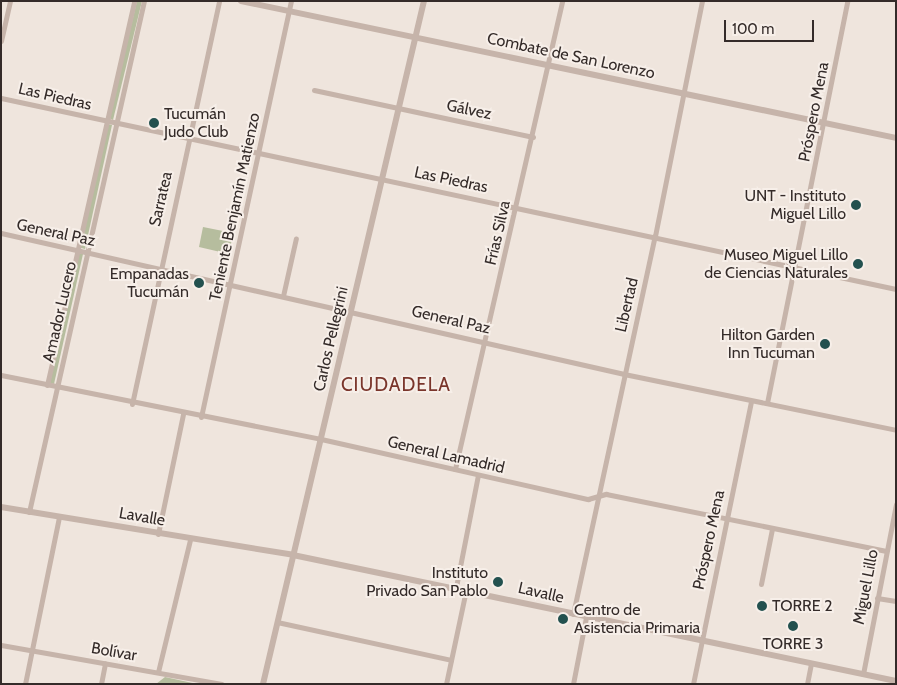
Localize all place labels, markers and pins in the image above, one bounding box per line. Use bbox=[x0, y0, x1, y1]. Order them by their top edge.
place label: Tucumán Judo Club bbox=[164, 104, 228, 142]
marker: Tucumán Judo Club bbox=[148, 117, 160, 129]
place label: UNT - Instituto Miguel Lillo bbox=[744, 186, 846, 224]
marker: UNT - Instituto Miguel Lillo bbox=[850, 199, 862, 211]
place label: Museo Miguel Lillo de Ciencias Naturales bbox=[704, 245, 848, 283]
marker: Museo Miguel Lillo de Ciencias Naturales bbox=[852, 258, 864, 270]
place label: Empanadas Tucumán bbox=[110, 264, 189, 302]
marker: Empanadas Tucumán bbox=[193, 277, 205, 289]
place label: Hilton Garden Inn Tucuman bbox=[721, 325, 815, 363]
marker: Hilton Garden Inn Tucuman bbox=[819, 338, 831, 350]
place label: Instituto Privado San Pablo bbox=[366, 563, 488, 601]
marker: Instituto Privado San Pablo bbox=[492, 576, 504, 588]
place label: TORRE 2 bbox=[772, 596, 833, 616]
place label: Centro de Asistencia Primaria bbox=[574, 600, 700, 638]
marker: TORRE 2 bbox=[756, 600, 768, 612]
marker: Centro de Asistencia Primaria bbox=[556, 612, 570, 626]
marker: TORRE 3 bbox=[787, 620, 799, 632]
place label: TORRE 3 bbox=[763, 634, 823, 654]

